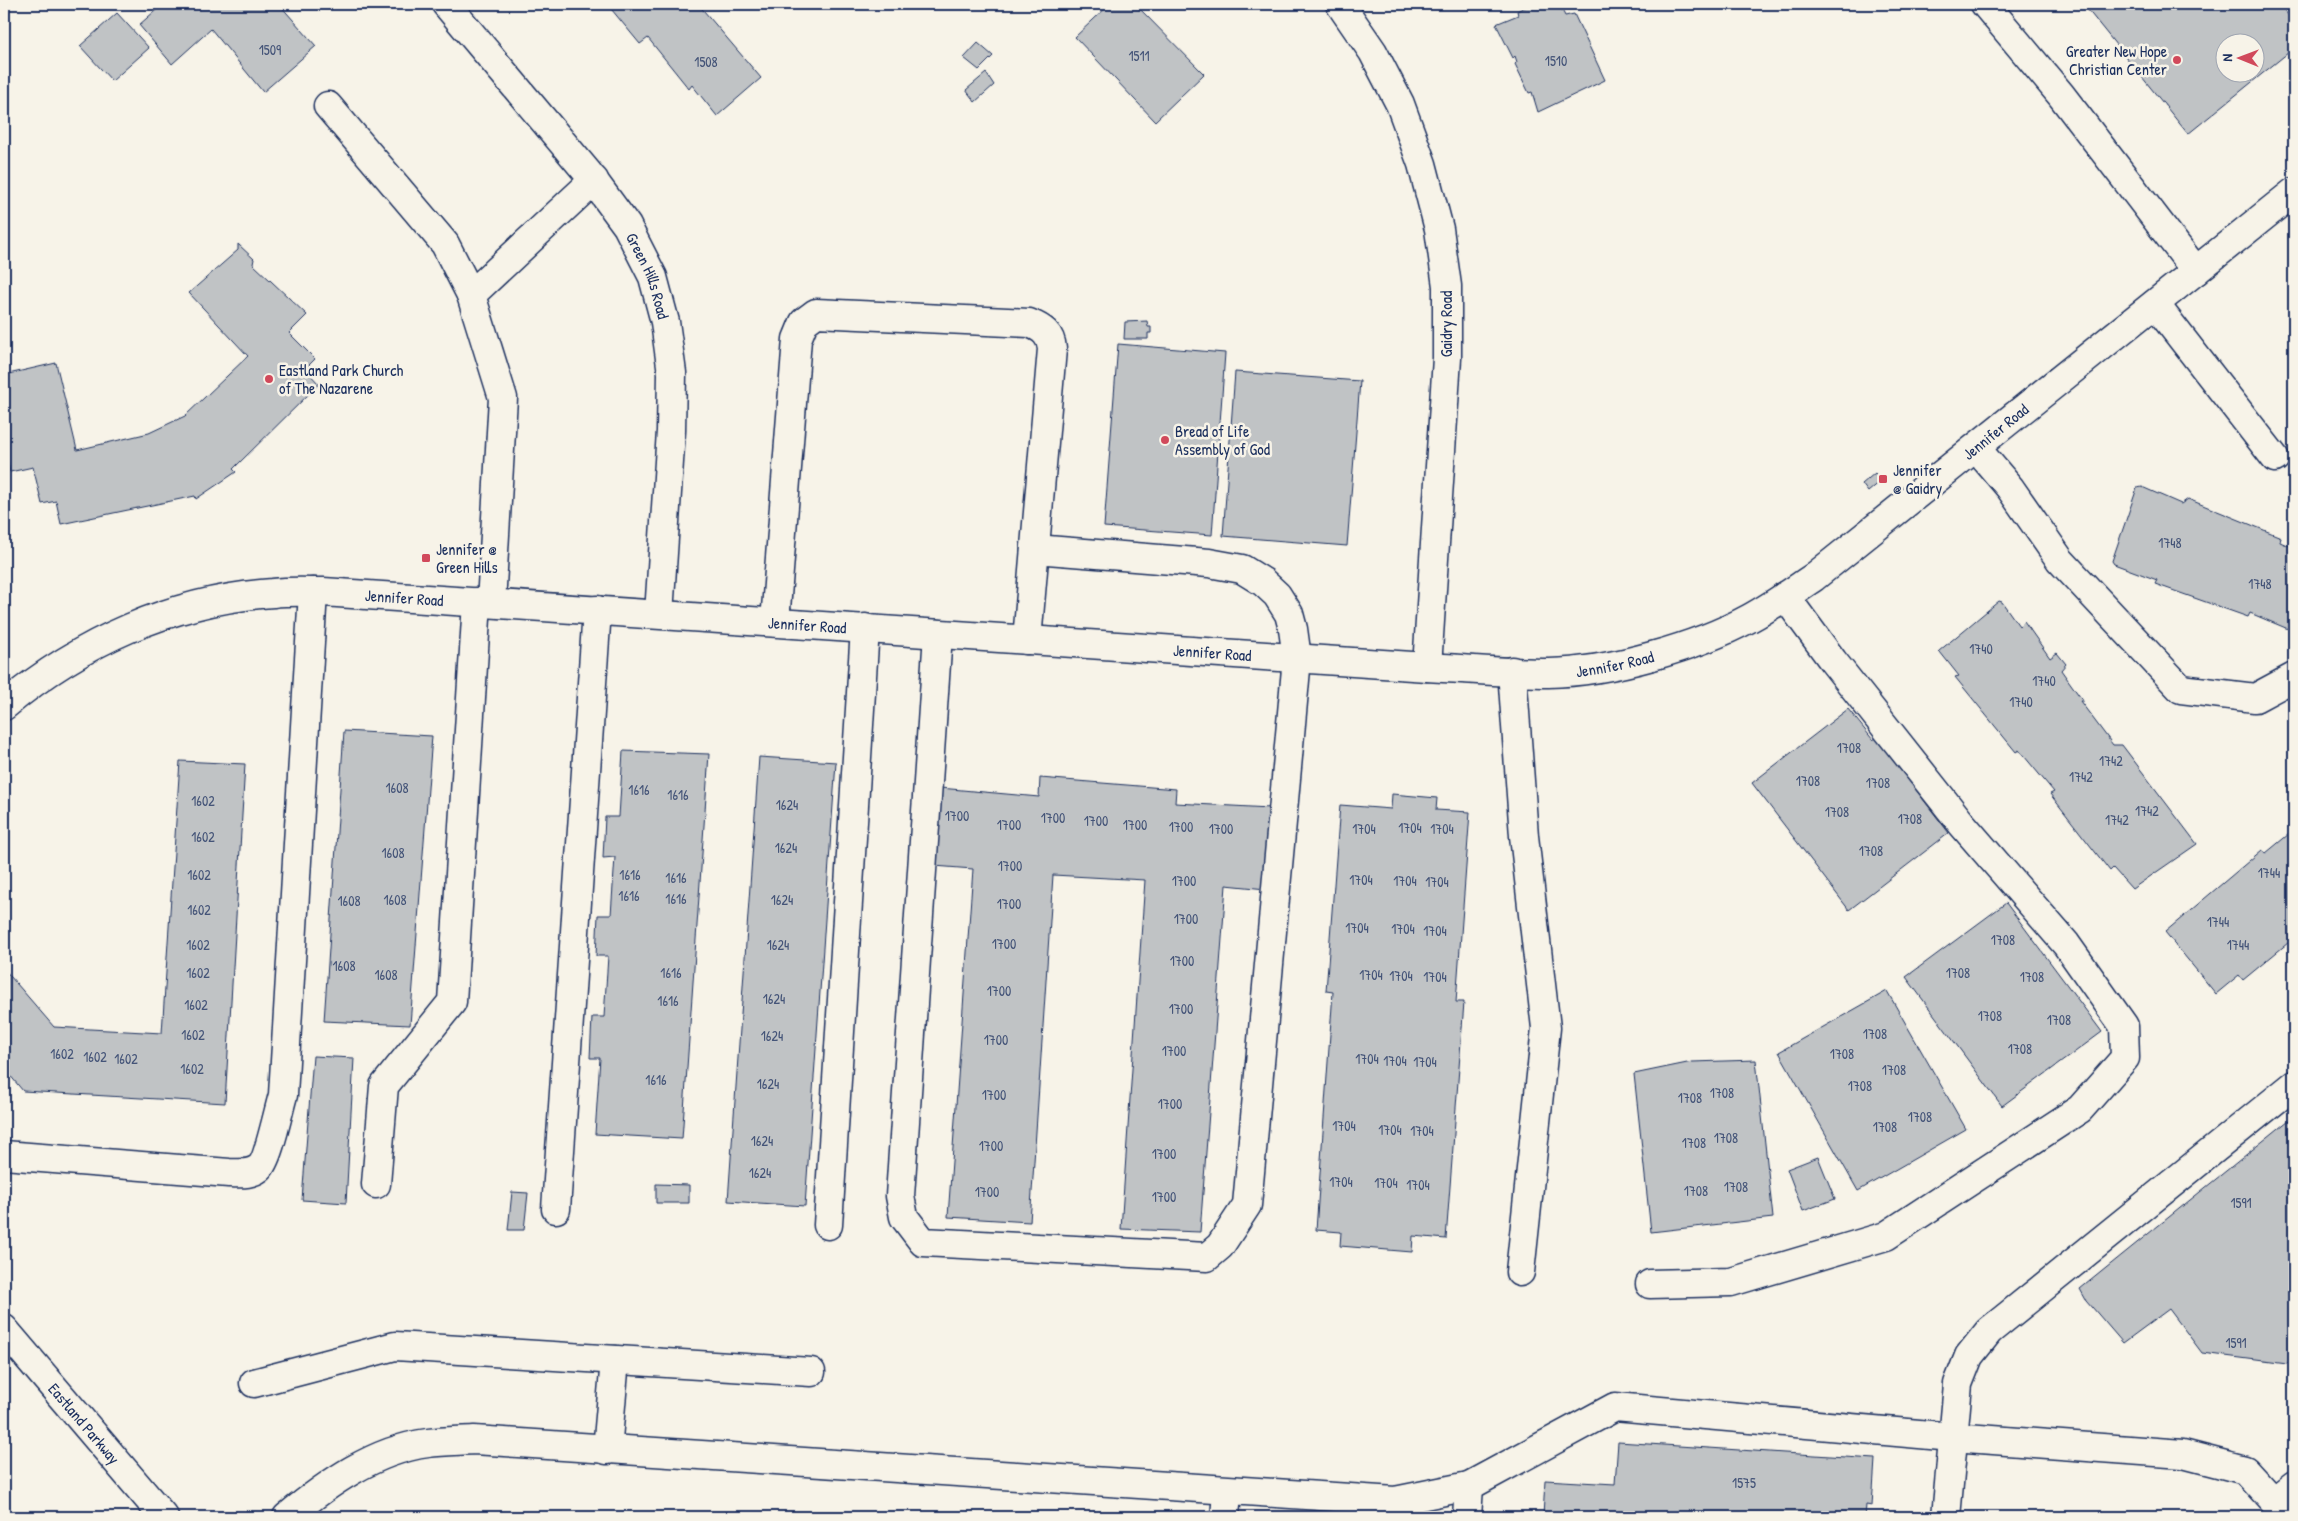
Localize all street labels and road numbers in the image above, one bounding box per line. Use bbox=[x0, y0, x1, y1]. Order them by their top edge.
street label: Green Hills Road bbox=[621, 229, 675, 321]
street label: Gaidry Road bbox=[1435, 291, 1457, 357]
street label: Jennifer Road bbox=[1958, 398, 2033, 465]
street label: Jennifer Road bbox=[364, 584, 444, 611]
street label: Jennifer Road bbox=[767, 611, 847, 639]
street label: Jennifer Road bbox=[1172, 639, 1252, 666]
street label: Jennifer Road bbox=[1575, 645, 1656, 682]
street label: Eastland Parkway bbox=[44, 1378, 125, 1469]

